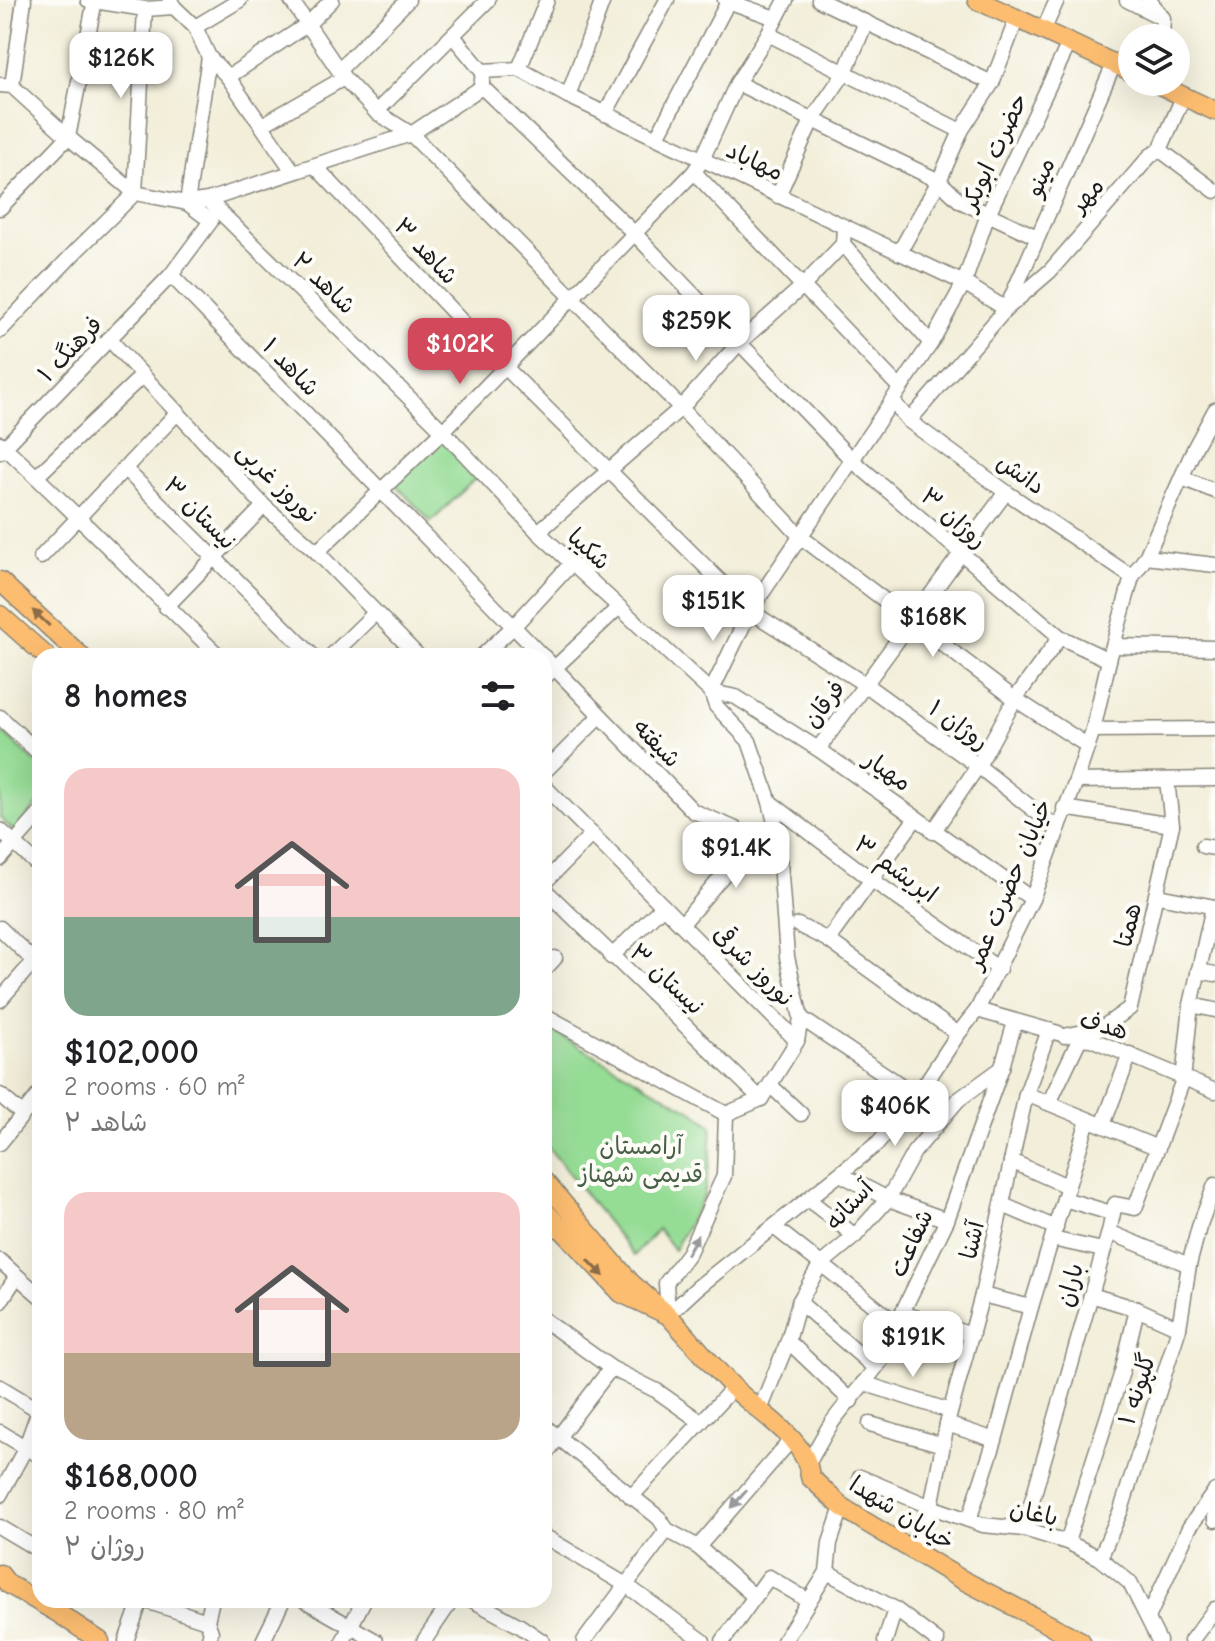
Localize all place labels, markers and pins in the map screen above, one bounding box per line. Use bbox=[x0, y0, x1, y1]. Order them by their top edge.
pin: $126K bbox=[65, 32, 177, 100]
pin: $259K bbox=[640, 295, 752, 363]
pin: $102K bbox=[404, 318, 516, 386]
pin: $151K bbox=[657, 575, 769, 643]
pin: $168K bbox=[877, 591, 989, 659]
pin: $91.4K bbox=[671, 822, 801, 890]
pin: $406K bbox=[839, 1080, 951, 1148]
pin: $191K bbox=[857, 1311, 969, 1379]

